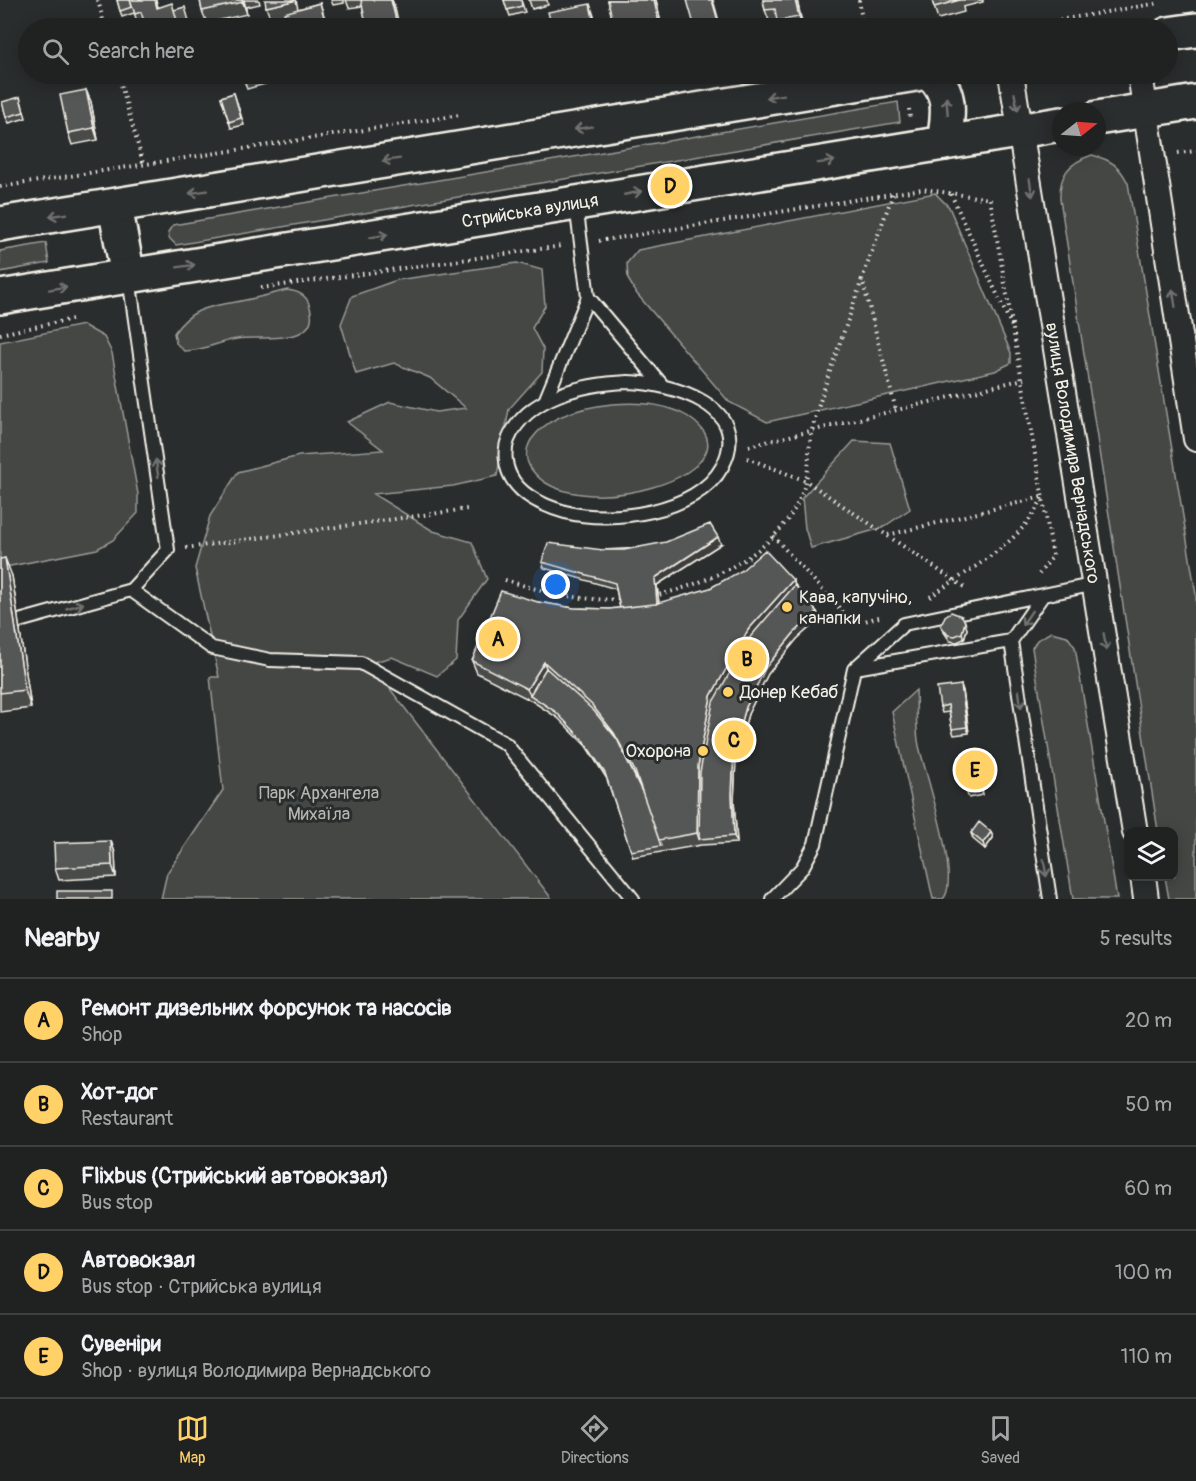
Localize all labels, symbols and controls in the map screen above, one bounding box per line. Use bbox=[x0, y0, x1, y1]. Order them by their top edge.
search box bbox=[18, 18, 1178, 84]
icon: search bbox=[39, 35, 72, 68]
text: Search here bbox=[87, 37, 194, 65]
one-way arrow bbox=[766, 91, 786, 102]
one-way arrow bbox=[1011, 92, 1022, 111]
one-way arrow bbox=[941, 97, 952, 116]
north arrow bbox=[1052, 102, 1106, 156]
one-way arrow bbox=[574, 123, 593, 134]
one-way arrow bbox=[381, 155, 401, 166]
one-way arrow bbox=[815, 157, 835, 168]
pin: D bbox=[650, 164, 690, 208]
one-way arrow bbox=[1025, 178, 1036, 197]
one-way arrow bbox=[189, 187, 209, 198]
one-way arrow bbox=[623, 187, 642, 198]
street label: Стрийська вулиця bbox=[460, 188, 600, 233]
one-way arrow bbox=[48, 210, 68, 221]
one-way arrow bbox=[368, 230, 388, 241]
one-way arrow bbox=[176, 261, 195, 272]
one-way arrow bbox=[47, 282, 67, 293]
one-way arrow bbox=[1168, 289, 1179, 308]
street label: вулиця Володимира Вернадського bbox=[1040, 321, 1106, 586]
one-way arrow bbox=[151, 459, 162, 479]
your location bbox=[541, 570, 570, 599]
place label: Кава, капучіно, канапки bbox=[799, 586, 912, 630]
one-way arrow bbox=[65, 599, 84, 611]
marker: Кава, капучіно, канапки bbox=[780, 600, 794, 614]
one-way arrow bbox=[1021, 609, 1033, 626]
pin: A bbox=[478, 616, 518, 662]
one-way arrow bbox=[1100, 631, 1111, 651]
pin: B bbox=[728, 636, 766, 682]
place label: Донер Кебаб bbox=[739, 681, 838, 704]
marker: Донер Кебаб bbox=[721, 685, 735, 699]
one-way arrow bbox=[1014, 689, 1025, 709]
pin: C bbox=[714, 718, 754, 762]
place label: Охорона bbox=[625, 740, 691, 763]
marker: Охорона bbox=[696, 744, 710, 758]
pin: E bbox=[956, 748, 994, 792]
park label: Парк Архангела Михаїла bbox=[259, 782, 379, 826]
map controls bbox=[1124, 827, 1178, 881]
button: layers bbox=[1124, 827, 1178, 881]
one-way arrow bbox=[1040, 858, 1051, 877]
text: Nearby bbox=[24, 922, 100, 954]
text: 5 results bbox=[1100, 926, 1172, 951]
text: Ремонт дизельних форсунок та насосів bbox=[81, 994, 452, 1022]
text: A bbox=[37, 1008, 50, 1033]
text: 20 m bbox=[1125, 1008, 1172, 1033]
text: Shop bbox=[81, 1022, 122, 1047]
text: Хот-дог bbox=[81, 1078, 158, 1106]
text: B bbox=[38, 1092, 49, 1117]
text: 50 m bbox=[1125, 1092, 1172, 1117]
text: Restaurant bbox=[81, 1106, 173, 1131]
text: Flixbus (Стрийський автовокзал) bbox=[81, 1162, 389, 1190]
text: C bbox=[37, 1176, 50, 1201]
text: 60 m bbox=[1125, 1176, 1172, 1201]
text: Bus stop bbox=[81, 1190, 153, 1215]
text: Автовокзал bbox=[81, 1246, 195, 1274]
text: D bbox=[37, 1260, 50, 1285]
text: 100 m bbox=[1115, 1260, 1172, 1285]
text: Bus stop · Стрийська вулиця bbox=[81, 1274, 322, 1299]
text: Сувеніри bbox=[81, 1330, 161, 1358]
text: E bbox=[38, 1344, 49, 1369]
text: 110 m bbox=[1121, 1344, 1172, 1369]
text: Shop · вулиця Володимира Вернадського bbox=[81, 1358, 431, 1383]
tab: Map bbox=[176, 1412, 209, 1468]
tab: Directions bbox=[561, 1412, 629, 1468]
tab: Saved bbox=[980, 1412, 1020, 1468]

